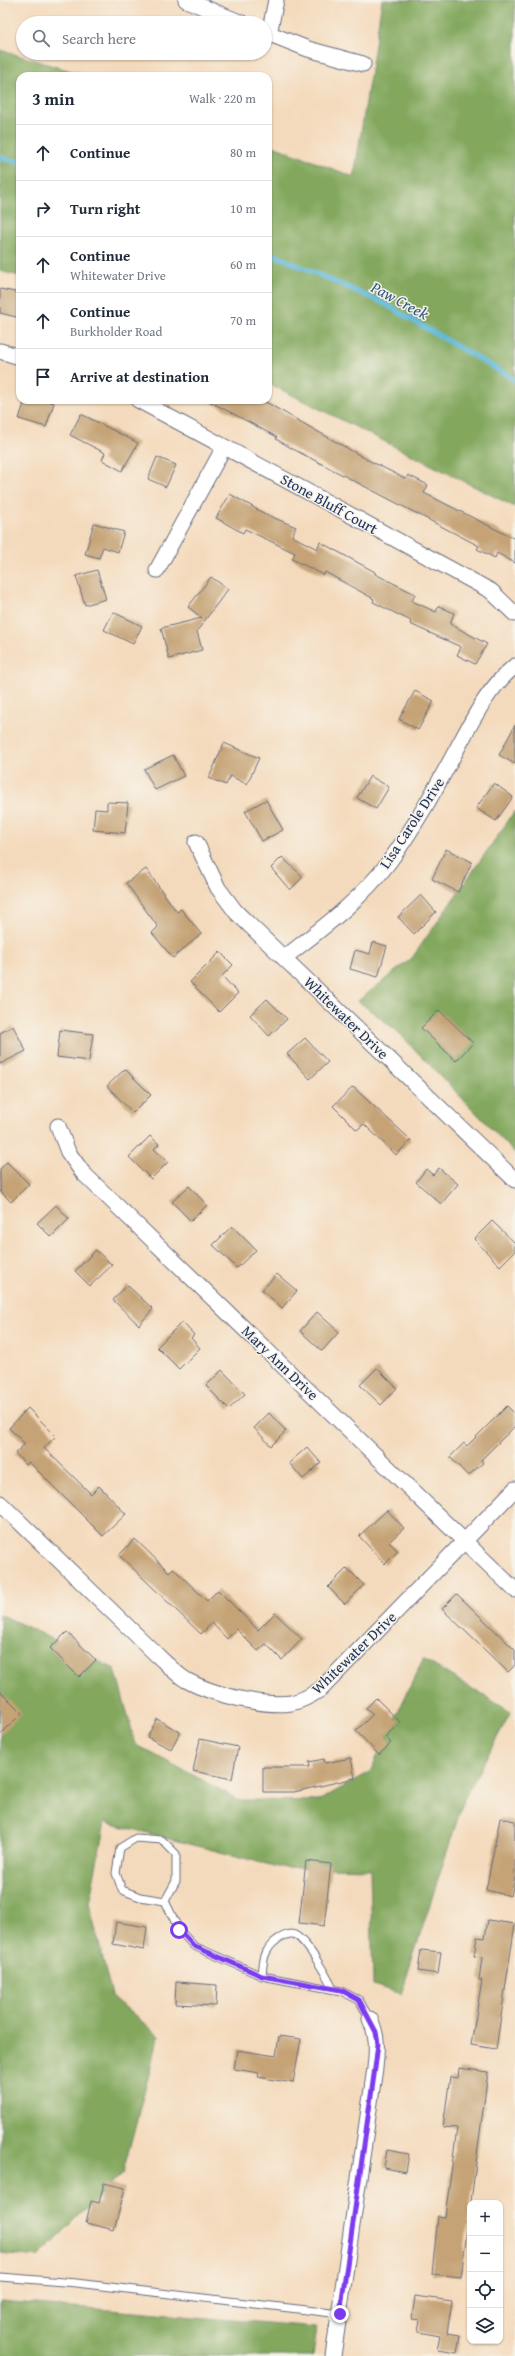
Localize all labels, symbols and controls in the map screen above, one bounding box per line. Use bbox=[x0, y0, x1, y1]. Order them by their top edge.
search box bbox=[16, 16, 272, 60]
icon: search bbox=[30, 27, 52, 49]
text: Search here bbox=[62, 28, 136, 49]
text: 3 min bbox=[32, 86, 74, 111]
text: Walk · 220 m bbox=[189, 89, 256, 108]
icon: ahead bbox=[32, 142, 54, 164]
text: Continue bbox=[70, 142, 131, 163]
text: 80 m bbox=[230, 143, 256, 162]
icon: right bbox=[32, 198, 54, 220]
text: Turn right bbox=[70, 198, 141, 219]
text: 10 m bbox=[230, 199, 256, 218]
text: Continue bbox=[70, 245, 131, 266]
icon: ahead bbox=[32, 254, 54, 276]
text: 60 m bbox=[230, 255, 256, 274]
text: Whitewater Drive bbox=[70, 266, 166, 285]
water label: Paw Creek bbox=[366, 274, 434, 326]
text: Continue bbox=[70, 301, 131, 322]
icon: ahead bbox=[32, 310, 54, 332]
text: 70 m bbox=[230, 311, 256, 330]
text: Burkholder Road bbox=[70, 322, 162, 341]
icon: arrive bbox=[32, 366, 54, 388]
text: Arrive at destination bbox=[70, 366, 209, 387]
street label: Stone Bluff Court bbox=[277, 468, 382, 539]
street label: Lisa Carole Drive bbox=[374, 773, 449, 872]
street label: Whitewater Drive bbox=[299, 972, 393, 1064]
street label: Mary Ann Drive bbox=[237, 1321, 323, 1405]
street label: Whitewater Drive bbox=[307, 1607, 401, 1699]
route start bbox=[170, 1921, 188, 1939]
map controls bbox=[467, 2200, 503, 2344]
button: + bbox=[467, 2200, 503, 2236]
button: − bbox=[467, 2236, 503, 2272]
button: locate bbox=[467, 2272, 503, 2308]
route end bbox=[331, 2305, 349, 2323]
button: layers bbox=[467, 2308, 503, 2344]

